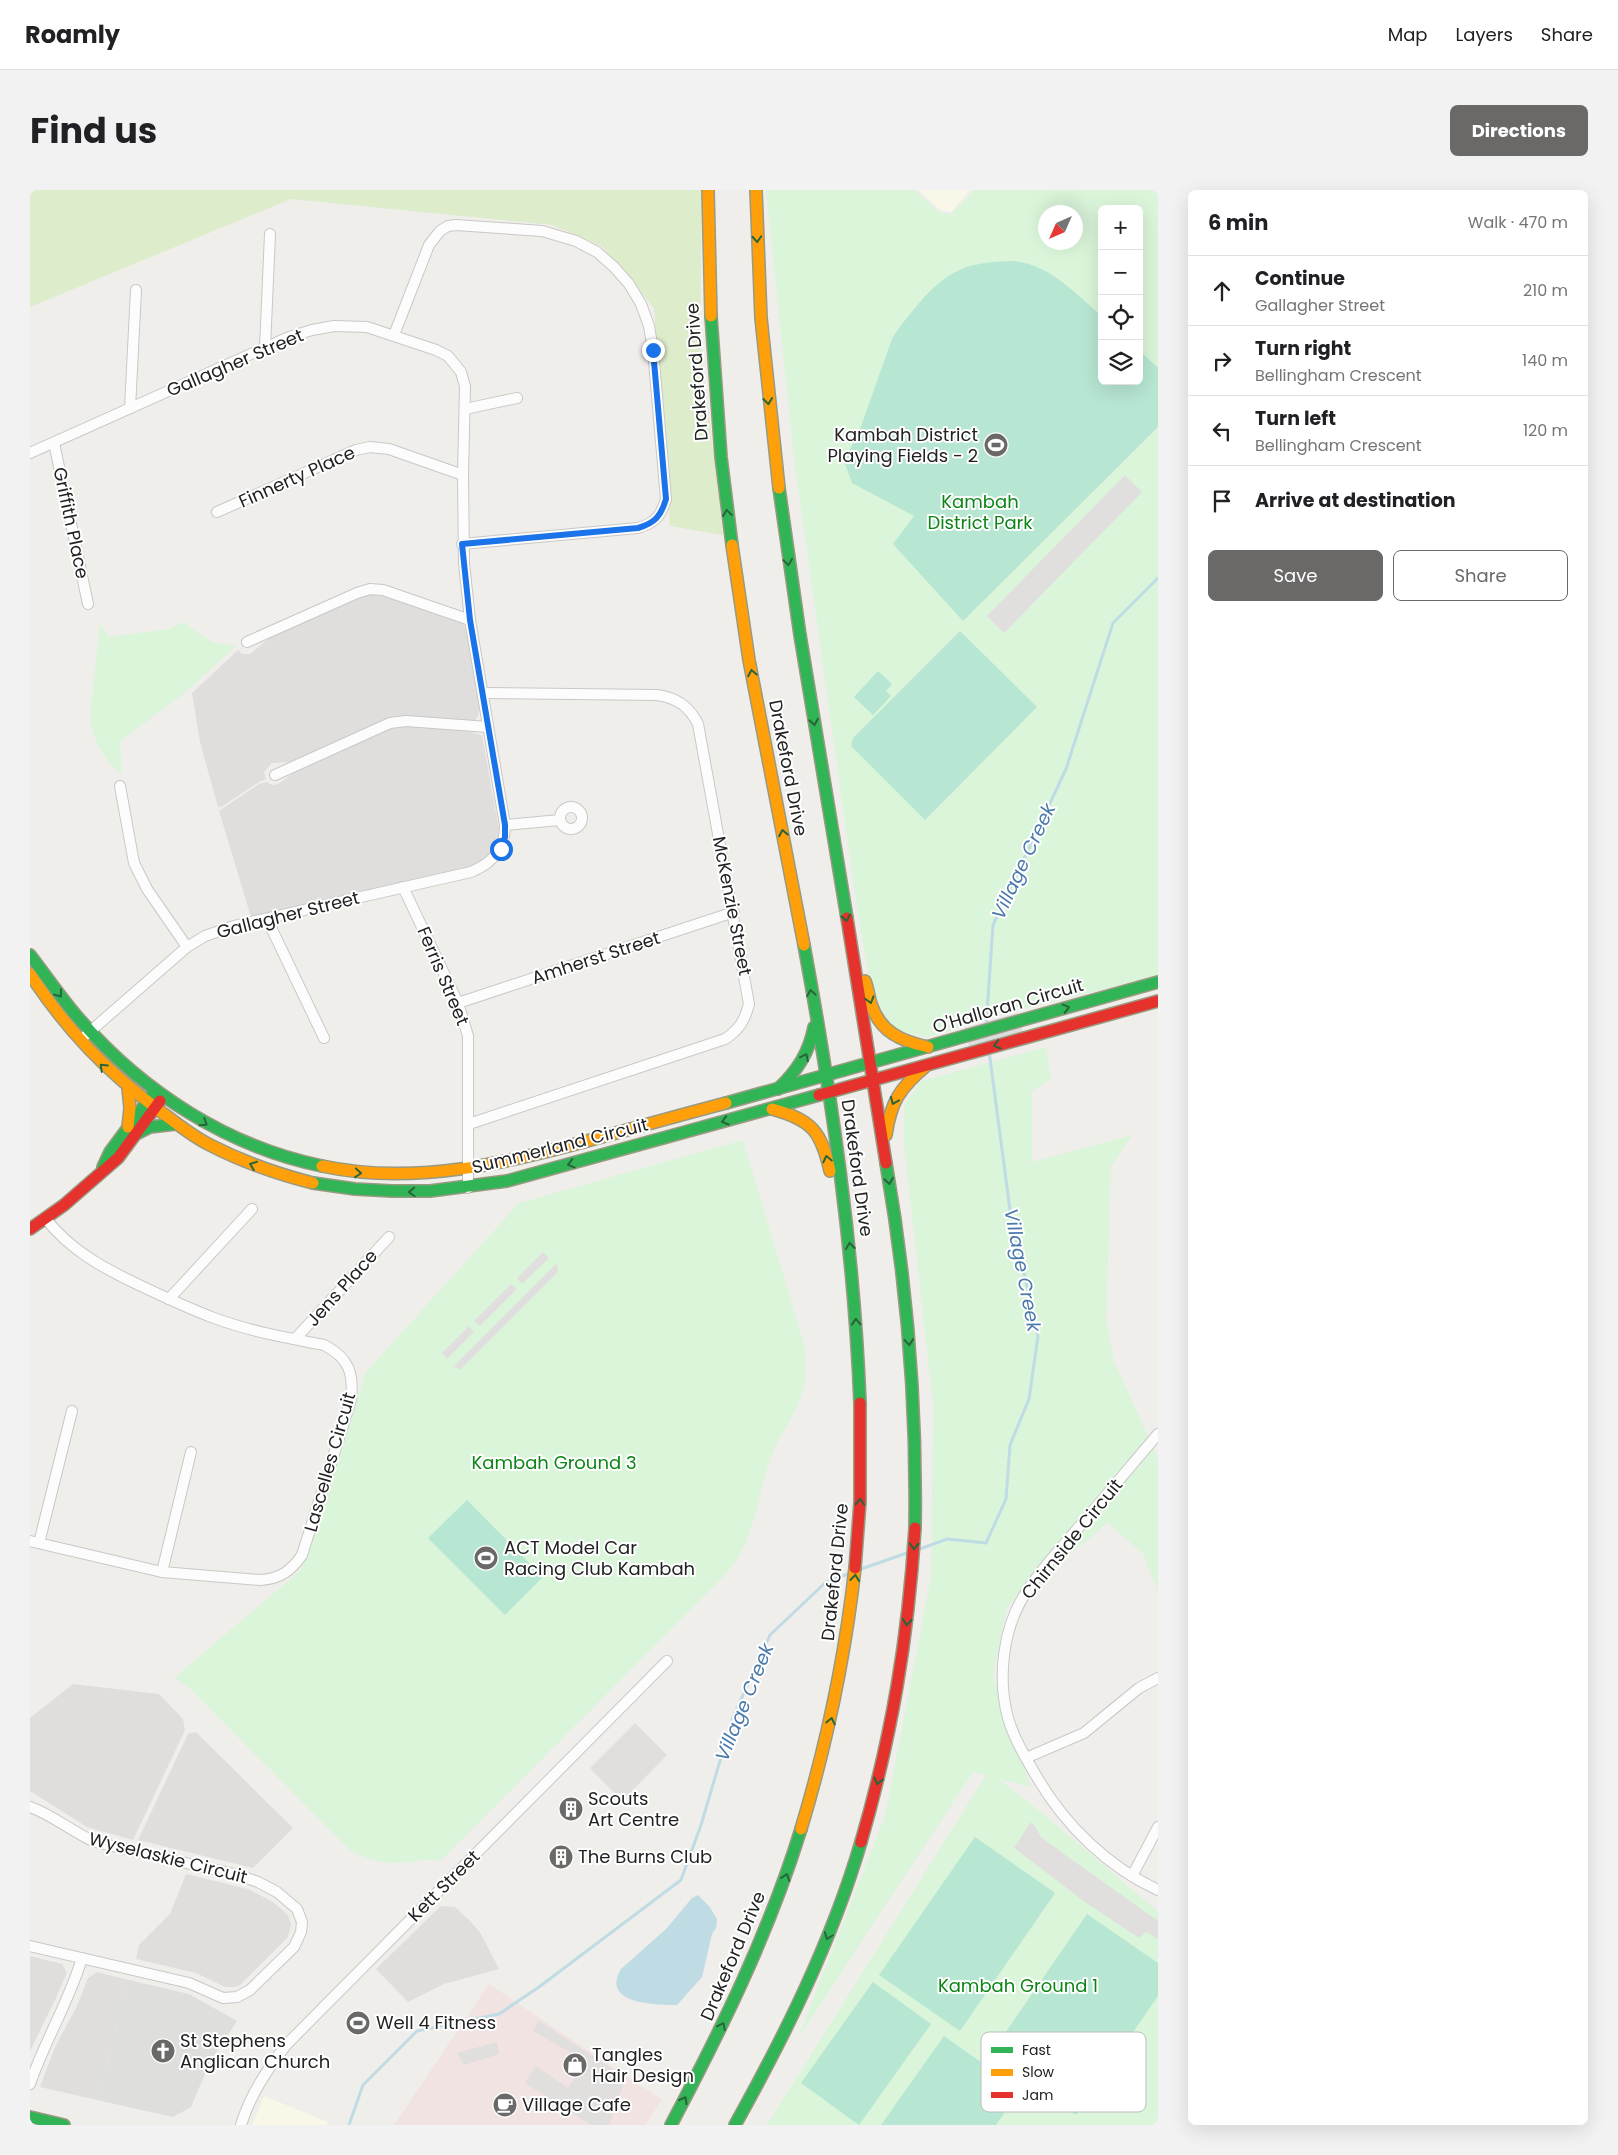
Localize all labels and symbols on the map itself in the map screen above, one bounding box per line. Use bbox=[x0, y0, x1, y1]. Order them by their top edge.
north arrow bbox=[1038, 205, 1083, 250]
one-way arrow bbox=[752, 235, 763, 243]
street label: Drakeford Drive bbox=[679, 302, 714, 442]
street label: Gallagher Street bbox=[163, 322, 307, 403]
route end bbox=[642, 339, 665, 362]
one-way arrow bbox=[762, 397, 773, 405]
place label: Kambah District Playing Fields - 2 bbox=[827, 422, 978, 468]
sports icon: Kambah District Playing Fields - 2 bbox=[983, 432, 1009, 458]
street label: Finnerty Place bbox=[235, 440, 359, 513]
street label: Griffith Place bbox=[47, 465, 96, 581]
park label: Kambah District Park bbox=[927, 489, 1033, 535]
one-way arrow bbox=[722, 508, 733, 516]
one-way arrow bbox=[782, 558, 793, 566]
one-way arrow bbox=[748, 669, 758, 678]
street label: Drakeford Drive bbox=[763, 698, 814, 838]
one-way arrow bbox=[808, 718, 818, 727]
water label: Village Creek bbox=[985, 798, 1063, 924]
one-way arrow bbox=[778, 828, 789, 837]
street label: McKenzie Street bbox=[707, 834, 758, 978]
route start bbox=[490, 838, 513, 861]
street label: Gallagher Street bbox=[214, 885, 362, 944]
one-way arrow bbox=[841, 913, 851, 922]
street label: Ferris Street bbox=[411, 923, 475, 1029]
street label: Amherst Street bbox=[528, 925, 663, 990]
street label: O'Halloran Circuit bbox=[930, 972, 1086, 1039]
one-way arrow bbox=[53, 988, 62, 998]
one-way arrow bbox=[807, 988, 817, 997]
one-way arrow bbox=[865, 996, 875, 1004]
one-way arrow bbox=[1062, 1003, 1070, 1013]
one-way arrow bbox=[993, 1039, 1002, 1050]
one-way arrow bbox=[798, 1053, 809, 1062]
one-way arrow bbox=[100, 1064, 109, 1073]
one-way arrow bbox=[889, 1096, 900, 1105]
street label: Drakeford Drive bbox=[835, 1098, 879, 1238]
street label: Summerland Circuit bbox=[469, 1112, 651, 1179]
one-way arrow bbox=[721, 1116, 729, 1126]
one-way arrow bbox=[199, 1117, 208, 1126]
one-way arrow bbox=[823, 1154, 833, 1163]
one-way arrow bbox=[568, 1158, 576, 1168]
one-way arrow bbox=[249, 1161, 258, 1171]
one-way arrow bbox=[354, 1167, 362, 1178]
one-way arrow bbox=[883, 1176, 893, 1185]
one-way arrow bbox=[408, 1187, 416, 1198]
water label: Village Creek bbox=[997, 1206, 1048, 1335]
one-way arrow bbox=[845, 1242, 856, 1250]
street label: Jens Place bbox=[300, 1244, 383, 1332]
one-way arrow bbox=[851, 1318, 862, 1326]
one-way arrow bbox=[904, 1338, 915, 1346]
street label: Lascelles Circuit bbox=[298, 1389, 361, 1535]
park label: Kambah Ground 3 bbox=[471, 1450, 637, 1475]
street label: Chirnside Circuit bbox=[1015, 1473, 1128, 1604]
one-way arrow bbox=[855, 1497, 866, 1505]
street label: Drakeford Drive bbox=[815, 1502, 854, 1642]
place label: ACT Model Car Racing Club Kambah bbox=[504, 1535, 695, 1581]
one-way arrow bbox=[908, 1542, 919, 1550]
sports icon: ACT Model Car Racing Club Kambah bbox=[473, 1545, 499, 1571]
one-way arrow bbox=[849, 1573, 860, 1581]
one-way arrow bbox=[902, 1618, 913, 1626]
water label: Village Creek bbox=[709, 1638, 781, 1765]
one-way arrow bbox=[826, 1716, 836, 1725]
one-way arrow bbox=[873, 1777, 883, 1785]
place label: Scouts Art Centre bbox=[588, 1786, 679, 1832]
building icon: Scouts Art Centre bbox=[558, 1796, 584, 1822]
street label: Wyselaskie Circuit bbox=[86, 1826, 250, 1889]
street label: Kett Street bbox=[402, 1844, 485, 1927]
building icon: The Burns Club bbox=[548, 1844, 574, 1870]
place label: The Burns Club bbox=[578, 1844, 712, 1869]
one-way arrow bbox=[780, 1873, 790, 1881]
street label: Drakeford Drive bbox=[694, 1887, 771, 2024]
one-way arrow bbox=[823, 1931, 834, 1940]
park label: Kambah Ground 1 bbox=[938, 1973, 1098, 1998]
sports icon: Well 4 Fitness bbox=[345, 2010, 371, 2036]
place label: Well 4 Fitness bbox=[376, 2010, 496, 2035]
one-way arrow bbox=[716, 2022, 727, 2031]
place label: St Stephens Anglican Church bbox=[180, 2028, 330, 2074]
legend bbox=[981, 2032, 1146, 2112]
church icon: St Stephens Anglican Church bbox=[150, 2038, 176, 2064]
text: Fast bbox=[1022, 2040, 1051, 2060]
place label: Tangles Hair Design bbox=[592, 2042, 694, 2088]
shop icon: Tangles Hair Design bbox=[562, 2052, 588, 2078]
text: Slow bbox=[1022, 2062, 1055, 2082]
text: Jam bbox=[1022, 2085, 1053, 2105]
cafe icon: Village Cafe bbox=[492, 2092, 518, 2118]
place label: Village Cafe bbox=[522, 2092, 631, 2117]
one-way arrow bbox=[678, 2097, 688, 2106]

